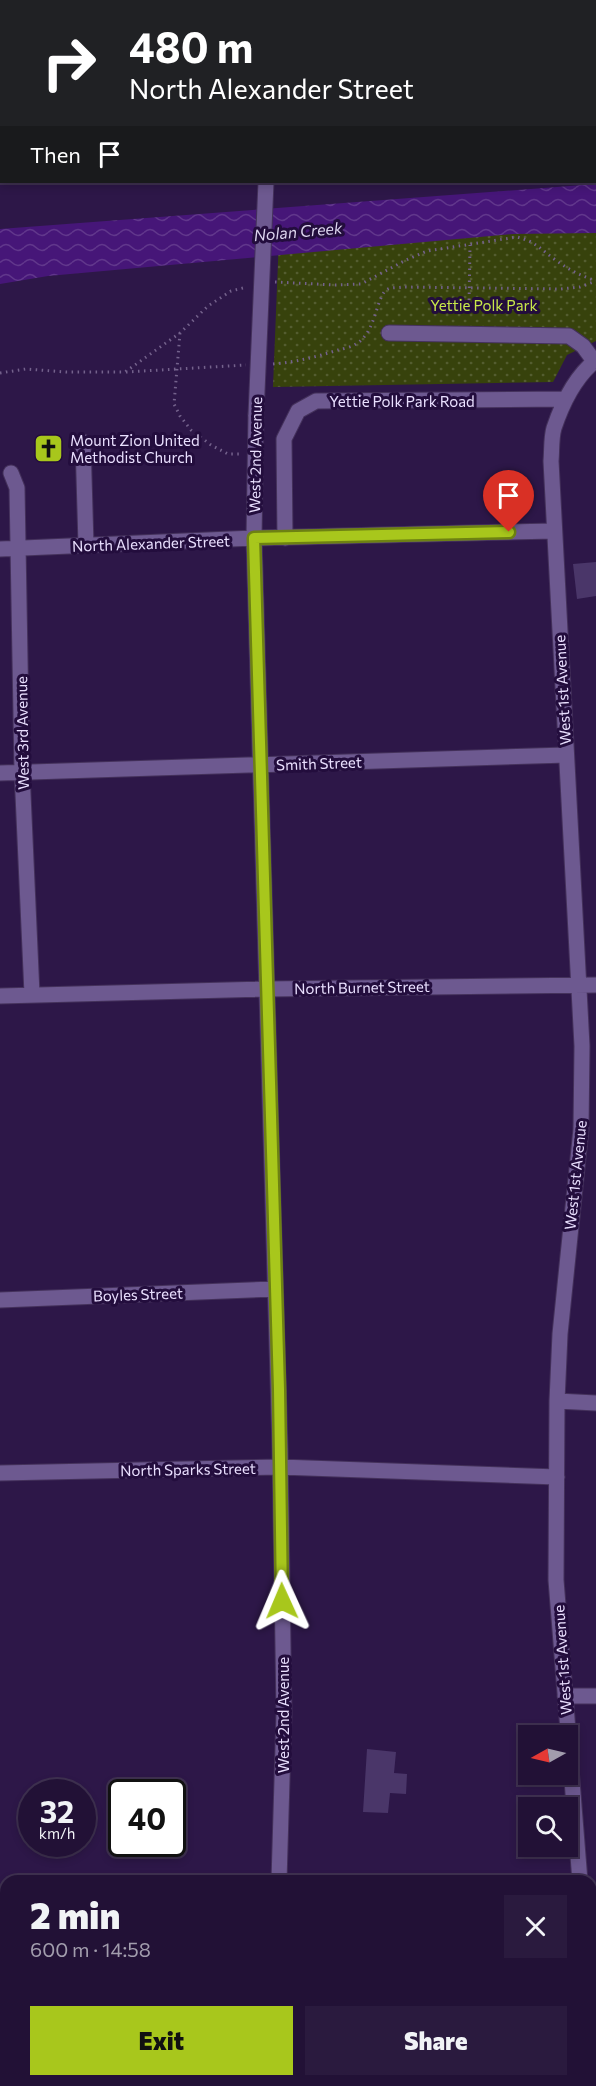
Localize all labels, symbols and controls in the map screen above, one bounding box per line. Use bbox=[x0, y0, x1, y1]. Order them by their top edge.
text: 480 m bbox=[129, 20, 253, 72]
icon: right bbox=[30, 24, 108, 102]
text: North Alexander Street bbox=[129, 72, 414, 105]
icon: arrive bbox=[93, 138, 126, 171]
text: Then bbox=[30, 141, 81, 168]
water label: Nolan Creek bbox=[253, 218, 343, 244]
park label: Yettie Polk Park bbox=[430, 296, 538, 314]
street label: Yettie Polk Park Road bbox=[329, 392, 475, 410]
street label: West 2nd Avenue bbox=[245, 397, 265, 513]
place label: Mount Zion United Methodist Church bbox=[70, 431, 200, 466]
church icon: Mount Zion United Methodist Church bbox=[33, 433, 65, 465]
pin bbox=[483, 470, 534, 532]
icon: arrive bbox=[492, 479, 525, 512]
street label: North Alexander Street bbox=[72, 531, 230, 555]
street label: West 1st Avenue bbox=[550, 634, 574, 745]
street label: West 3rd Avenue bbox=[12, 676, 32, 790]
street label: Smith Street bbox=[276, 753, 362, 773]
street label: North Burnet Street bbox=[294, 977, 430, 997]
street label: West 1st Avenue bbox=[560, 1119, 590, 1231]
street label: Boyles Street bbox=[93, 1283, 183, 1305]
street label: North Sparks Street bbox=[120, 1459, 256, 1479]
position arrow bbox=[250, 1569, 314, 1633]
street label: West 1st Avenue bbox=[549, 1604, 575, 1716]
street label: West 2nd Avenue bbox=[274, 1657, 292, 1773]
north arrow bbox=[518, 1725, 578, 1785]
map controls bbox=[518, 1725, 578, 1857]
speed limit sign: 40 bbox=[108, 1779, 186, 1857]
text: 32 bbox=[40, 1792, 74, 1829]
button: search bbox=[518, 1797, 578, 1857]
text: km/h bbox=[39, 1824, 75, 1842]
text: 2 min bbox=[30, 1892, 120, 1936]
button: close bbox=[504, 1895, 567, 1958]
text: 600 m · 14:58 bbox=[30, 1937, 151, 1961]
button: Exit bbox=[30, 2006, 293, 2075]
button: Share bbox=[305, 2006, 567, 2075]

